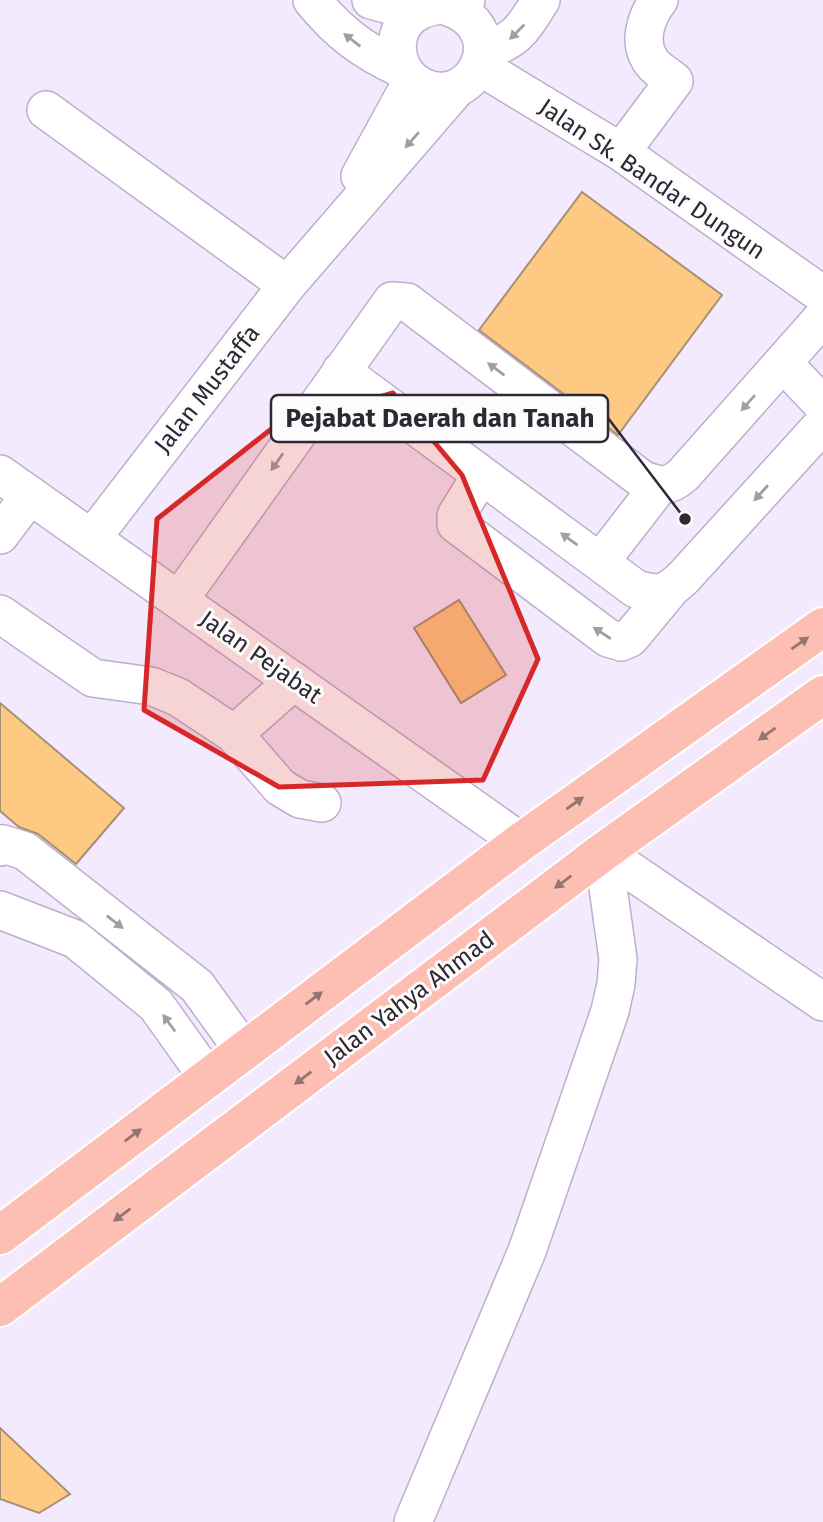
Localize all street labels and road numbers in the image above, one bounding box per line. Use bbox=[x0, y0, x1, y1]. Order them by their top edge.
street label: Jalan Sk. Bandar Dungun bbox=[534, 93, 770, 265]
street label: Jalan Mustaffa bbox=[148, 319, 266, 459]
street label: Jalan Pejabat bbox=[195, 605, 328, 709]
street label: Jalan Yahya Ahmad bbox=[319, 925, 499, 1071]

